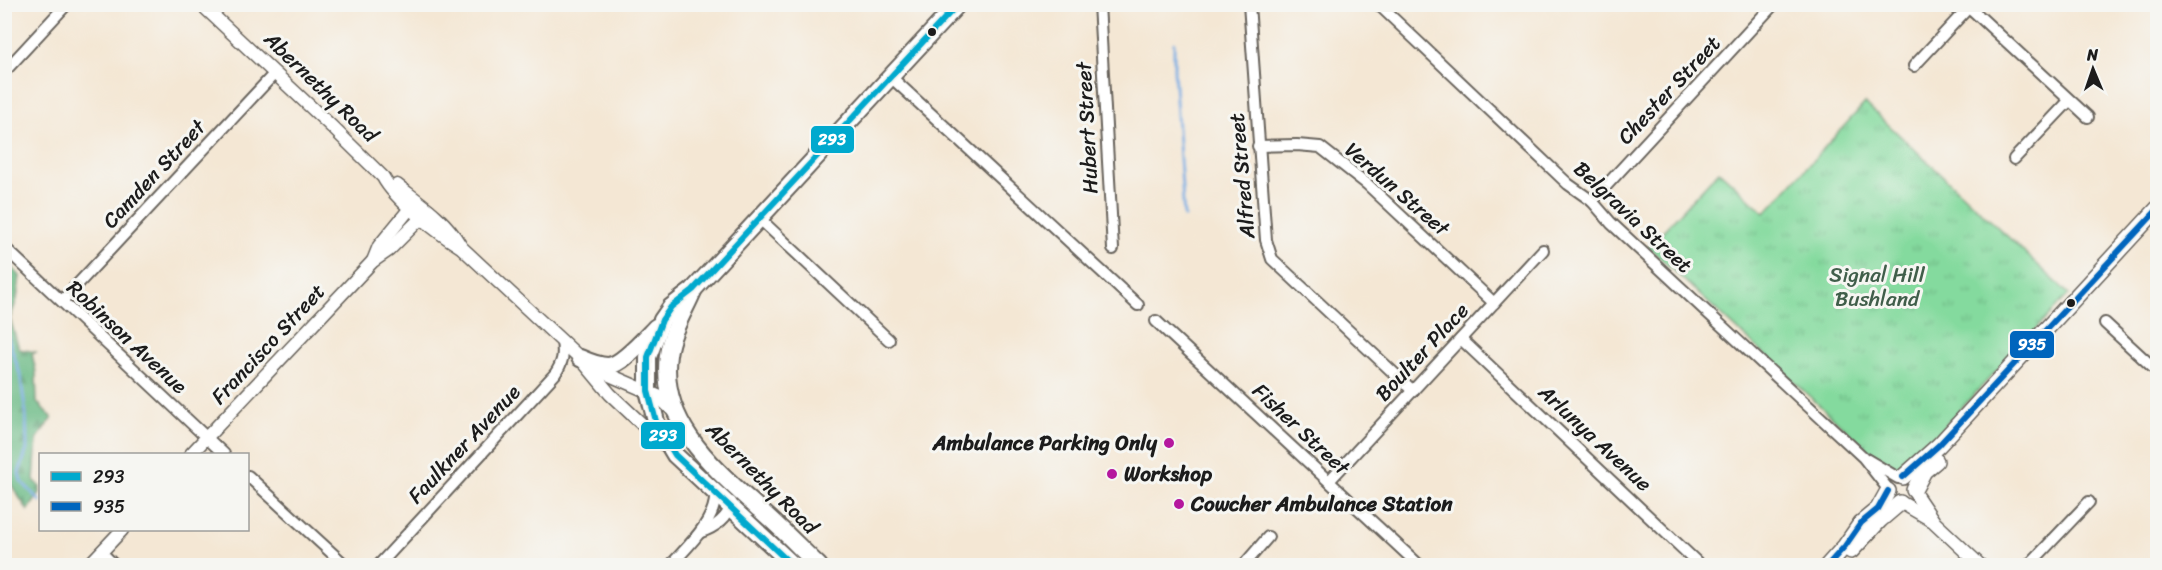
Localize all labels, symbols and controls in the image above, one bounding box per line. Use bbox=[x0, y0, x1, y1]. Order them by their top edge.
street label: Abernethy Road bbox=[254, 21, 389, 153]
unlabelled marker bbox=[926, 26, 938, 38]
street label: Chester Street bbox=[1608, 26, 1730, 154]
north arrow bbox=[2063, 39, 2123, 99]
text: N bbox=[2085, 40, 2099, 69]
street label: Hubert Street bbox=[1064, 60, 1109, 195]
street label: Camden Street bbox=[93, 109, 216, 238]
street label: Alfred Street bbox=[1218, 112, 1267, 241]
line badge: 293 bbox=[810, 125, 855, 154]
text: 293 bbox=[817, 125, 846, 154]
street label: Verdun Street bbox=[1336, 132, 1460, 247]
street label: Belgravia Street bbox=[1564, 151, 1702, 283]
park label: Signal Hill Bushland bbox=[1829, 256, 1926, 318]
street label: Robinson Avenue bbox=[57, 270, 197, 404]
street label: Francisco Street bbox=[201, 274, 335, 414]
street label: Boulter Place bbox=[1365, 293, 1479, 411]
unlabelled marker bbox=[2065, 297, 2077, 309]
line badge: 935 bbox=[2009, 330, 2055, 359]
text: 935 bbox=[2018, 330, 2046, 359]
street label: Fisher Street bbox=[1243, 373, 1360, 486]
street label: Arlunya Avenue bbox=[1528, 374, 1661, 501]
street label: Faulkner Avenue bbox=[398, 375, 530, 513]
street label: Abernethy Road bbox=[696, 412, 829, 545]
line badge: 293 bbox=[640, 421, 686, 450]
text: 293 bbox=[648, 421, 677, 450]
place label: Ambulance Parking Only bbox=[932, 424, 1158, 462]
marker: Ambulance Parking Only bbox=[1162, 436, 1176, 450]
legend bbox=[39, 453, 249, 531]
place label: Workshop bbox=[1124, 455, 1213, 493]
text: 293 bbox=[93, 461, 124, 493]
marker: Workshop bbox=[1105, 467, 1119, 481]
place label: Cowcher Ambulance Station bbox=[1190, 485, 1453, 523]
text: 935 bbox=[93, 491, 125, 523]
marker: Cowcher Ambulance Station bbox=[1172, 497, 1186, 511]

